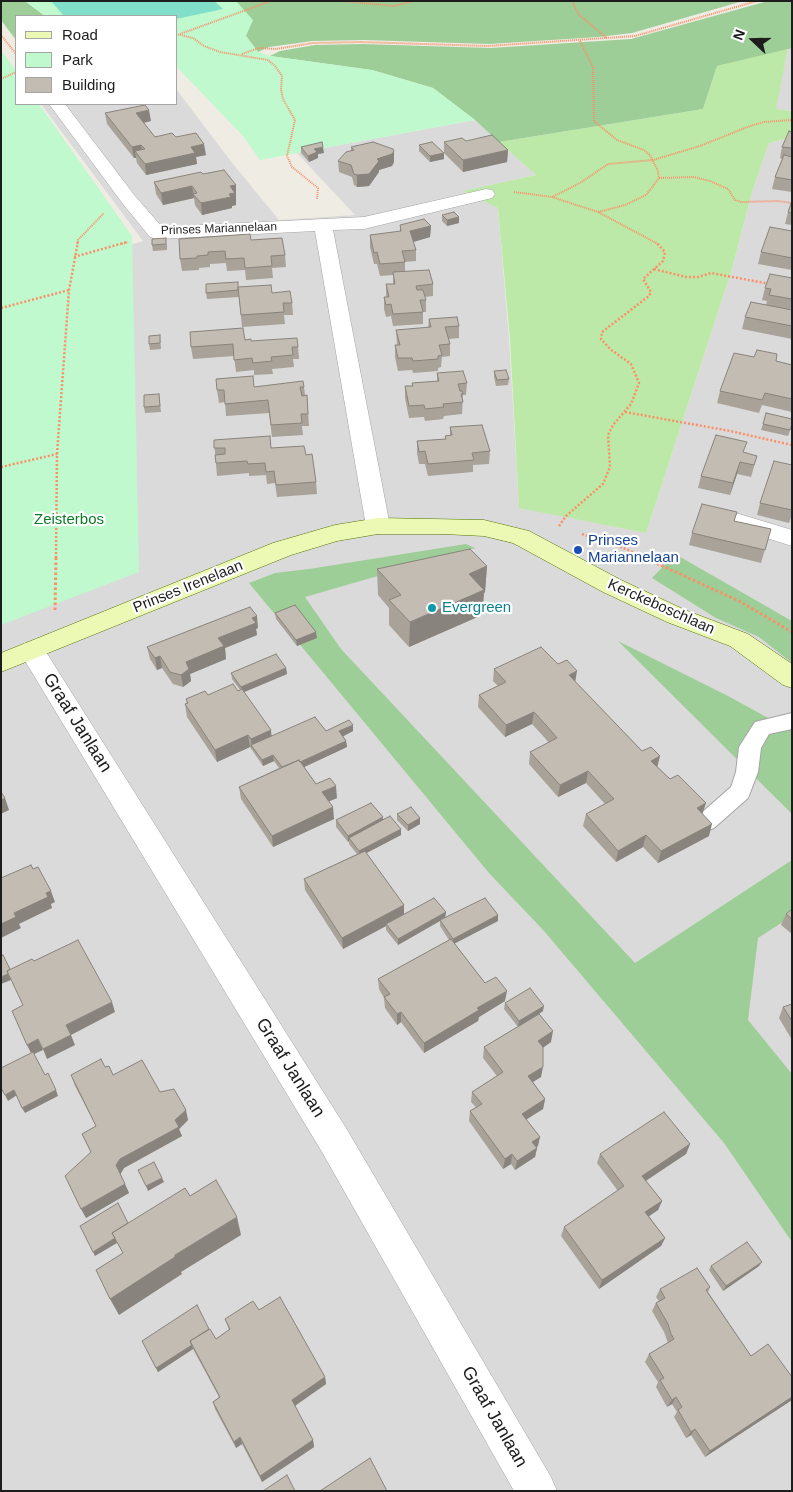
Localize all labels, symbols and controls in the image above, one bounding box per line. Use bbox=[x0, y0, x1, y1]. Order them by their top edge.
legend bbox=[15, 15, 178, 105]
north arrow bbox=[728, 15, 778, 65]
text: Road bbox=[62, 26, 98, 43]
text: N bbox=[730, 27, 748, 42]
text: Park bbox=[62, 51, 93, 68]
text: Building bbox=[62, 76, 115, 93]
street label: Prinses Mariannelaan bbox=[161, 220, 277, 238]
park label: Zeisterbos bbox=[34, 511, 104, 529]
place label: Prinses Mariannelaan bbox=[588, 532, 679, 567]
marker: Prinses Mariannelaan bbox=[572, 544, 584, 556]
street label: Prinses Irenelaan bbox=[131, 557, 245, 617]
street label: Kerckeboschlaan bbox=[605, 575, 717, 639]
place label: Evergreen bbox=[442, 599, 511, 617]
marker: Evergreen bbox=[426, 602, 438, 614]
street label: Graaf Janlaan bbox=[38, 669, 116, 777]
street label: Graaf Janlaan bbox=[251, 1014, 329, 1122]
street label: Graaf Janlaan bbox=[456, 1363, 532, 1471]

